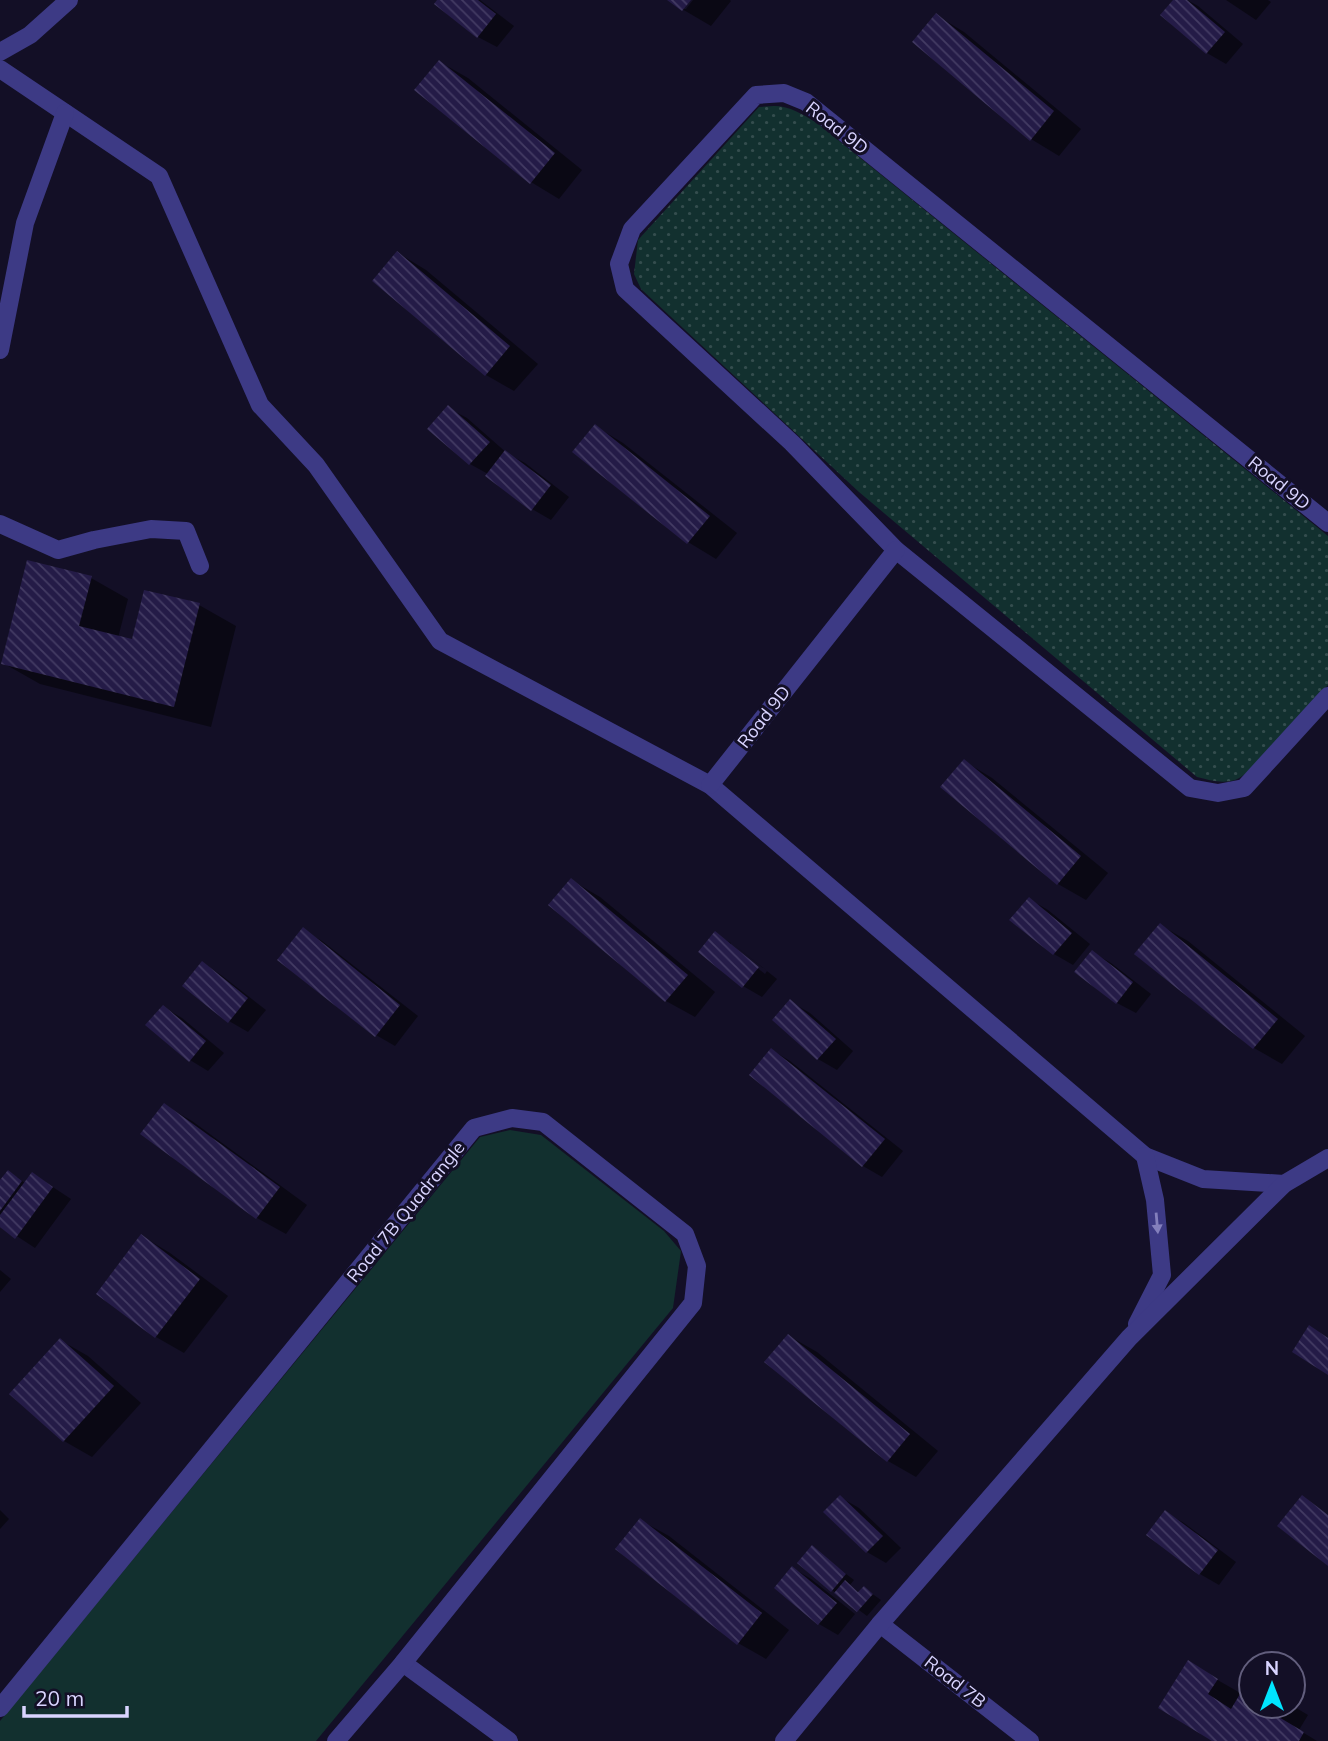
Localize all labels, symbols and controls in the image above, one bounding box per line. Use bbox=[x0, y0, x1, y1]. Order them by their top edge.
street label: Road 9D bbox=[801, 96, 873, 159]
street label: Road 9D bbox=[1244, 451, 1315, 515]
street label: Road 9D bbox=[732, 681, 795, 753]
street label: Road 7B Quadrangle bbox=[342, 1136, 470, 1287]
one-way arrow bbox=[1152, 1212, 1163, 1234]
street label: Road 7B bbox=[920, 1650, 991, 1713]
north arrow bbox=[1237, 1650, 1307, 1720]
text: N bbox=[1265, 1656, 1279, 1680]
scale bar bbox=[24, 1674, 128, 1718]
text: 20 m bbox=[35, 1685, 84, 1711]

